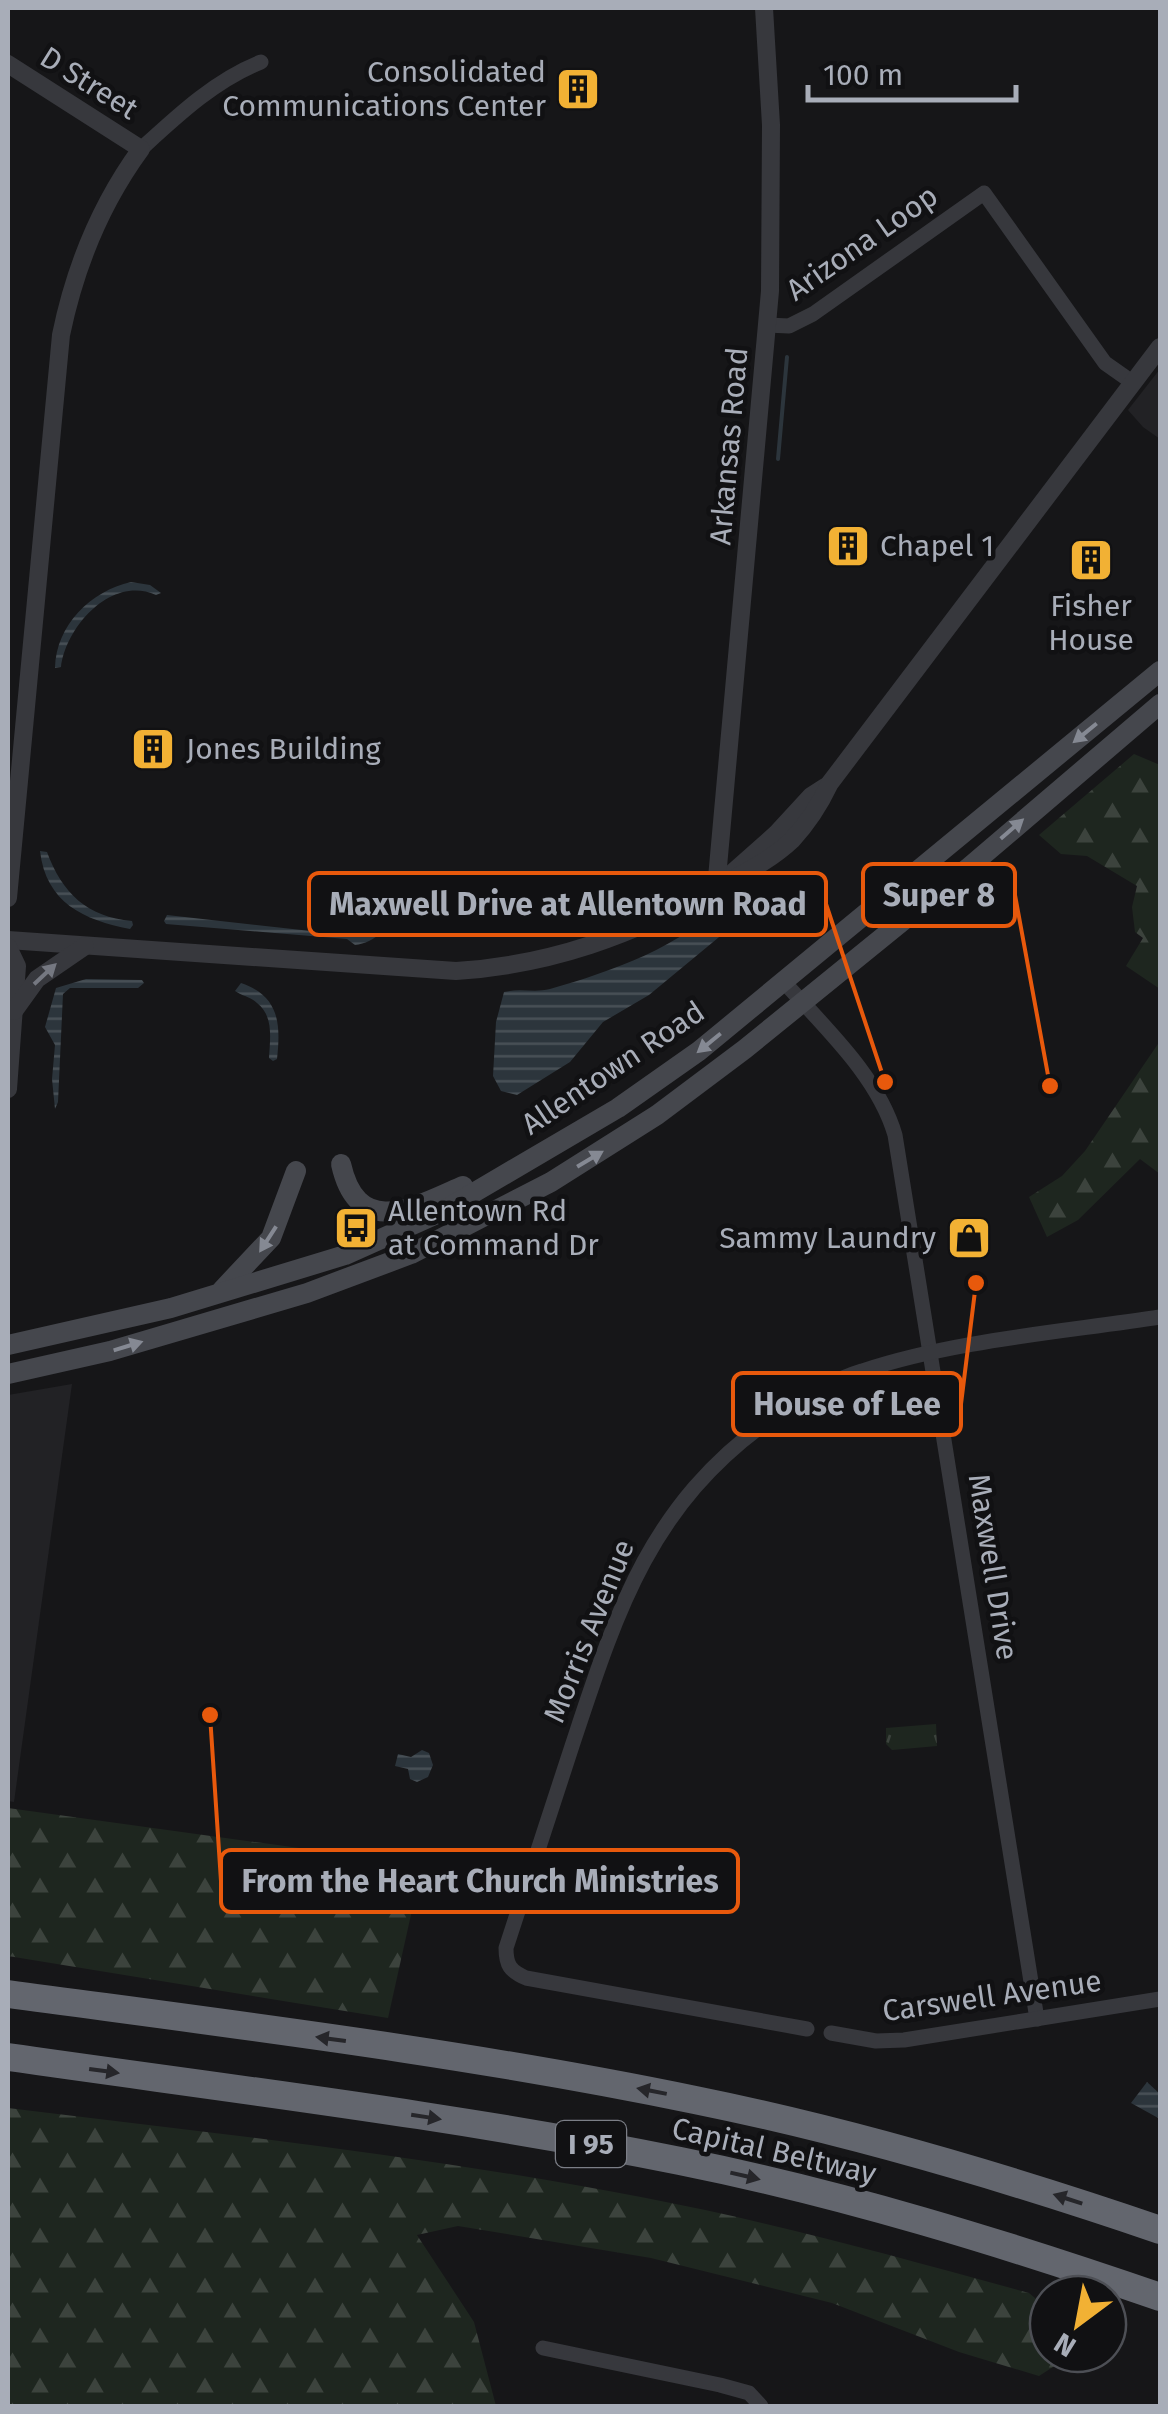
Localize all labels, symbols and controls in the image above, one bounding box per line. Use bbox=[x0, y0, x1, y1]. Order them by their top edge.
street label: D Street bbox=[33, 39, 145, 127]
scale bar bbox=[808, 40, 1016, 102]
place label: Consolidated Communications Center bbox=[222, 54, 546, 124]
text: 100 m bbox=[823, 57, 903, 93]
building icon: Consolidated Communications Center bbox=[555, 66, 601, 112]
street label: Arizona Loop bbox=[779, 178, 945, 308]
street label: Arkansas Road bbox=[702, 346, 756, 546]
building icon: Chapel 1 bbox=[825, 523, 871, 569]
place label: Chapel 1 bbox=[880, 528, 994, 564]
building icon: Fisher House bbox=[1068, 537, 1114, 583]
place label: Fisher House bbox=[1048, 588, 1134, 658]
one-way arrow bbox=[1073, 722, 1099, 743]
building icon: Jones Building bbox=[130, 726, 176, 772]
place label: Jones Building bbox=[186, 731, 381, 767]
one-way arrow bbox=[999, 818, 1024, 840]
callout: Super 8 bbox=[863, 864, 1015, 926]
callout: Maxwell Drive at Allentown Road bbox=[309, 873, 826, 935]
text: Super 8 bbox=[883, 876, 995, 914]
text: Maxwell Drive at Allentown Road bbox=[329, 885, 807, 923]
one-way arrow bbox=[33, 963, 57, 986]
street label: Allentown Road bbox=[515, 994, 711, 1142]
one-way arrow bbox=[696, 1032, 721, 1053]
one-way arrow bbox=[576, 1151, 604, 1168]
place label: Allentown Rd at Command Dr bbox=[388, 1193, 599, 1263]
bus stop icon: Allentown Rd at Command Dr bbox=[333, 1205, 379, 1251]
shop icon: Sammy Laundry bbox=[946, 1215, 992, 1261]
place label: Sammy Laundry bbox=[719, 1220, 936, 1256]
one-way arrow bbox=[259, 1226, 277, 1253]
one-way arrow bbox=[113, 1338, 144, 1353]
callout: House of Lee bbox=[733, 1373, 961, 1435]
text: House of Lee bbox=[753, 1385, 941, 1423]
street label: Maxwell Drive bbox=[961, 1471, 1025, 1663]
street label: Morris Avenue bbox=[536, 1534, 642, 1728]
callout: From the Heart Church Ministries bbox=[221, 1850, 738, 1912]
text: From the Heart Church Ministries bbox=[241, 1862, 719, 1900]
street label: Carswell Avenue bbox=[880, 1963, 1104, 2029]
one-way arrow bbox=[315, 2030, 347, 2046]
one-way arrow bbox=[89, 2063, 120, 2079]
one-way arrow bbox=[636, 2083, 667, 2099]
one-way arrow bbox=[410, 2110, 442, 2125]
street label: Capital Beltway bbox=[668, 2110, 880, 2192]
road number: I 95 bbox=[556, 2121, 626, 2167]
one-way arrow bbox=[730, 2168, 761, 2184]
one-way arrow bbox=[1053, 2191, 1083, 2206]
north arrow bbox=[1028, 2274, 1128, 2374]
text: N bbox=[1048, 2326, 1082, 2364]

